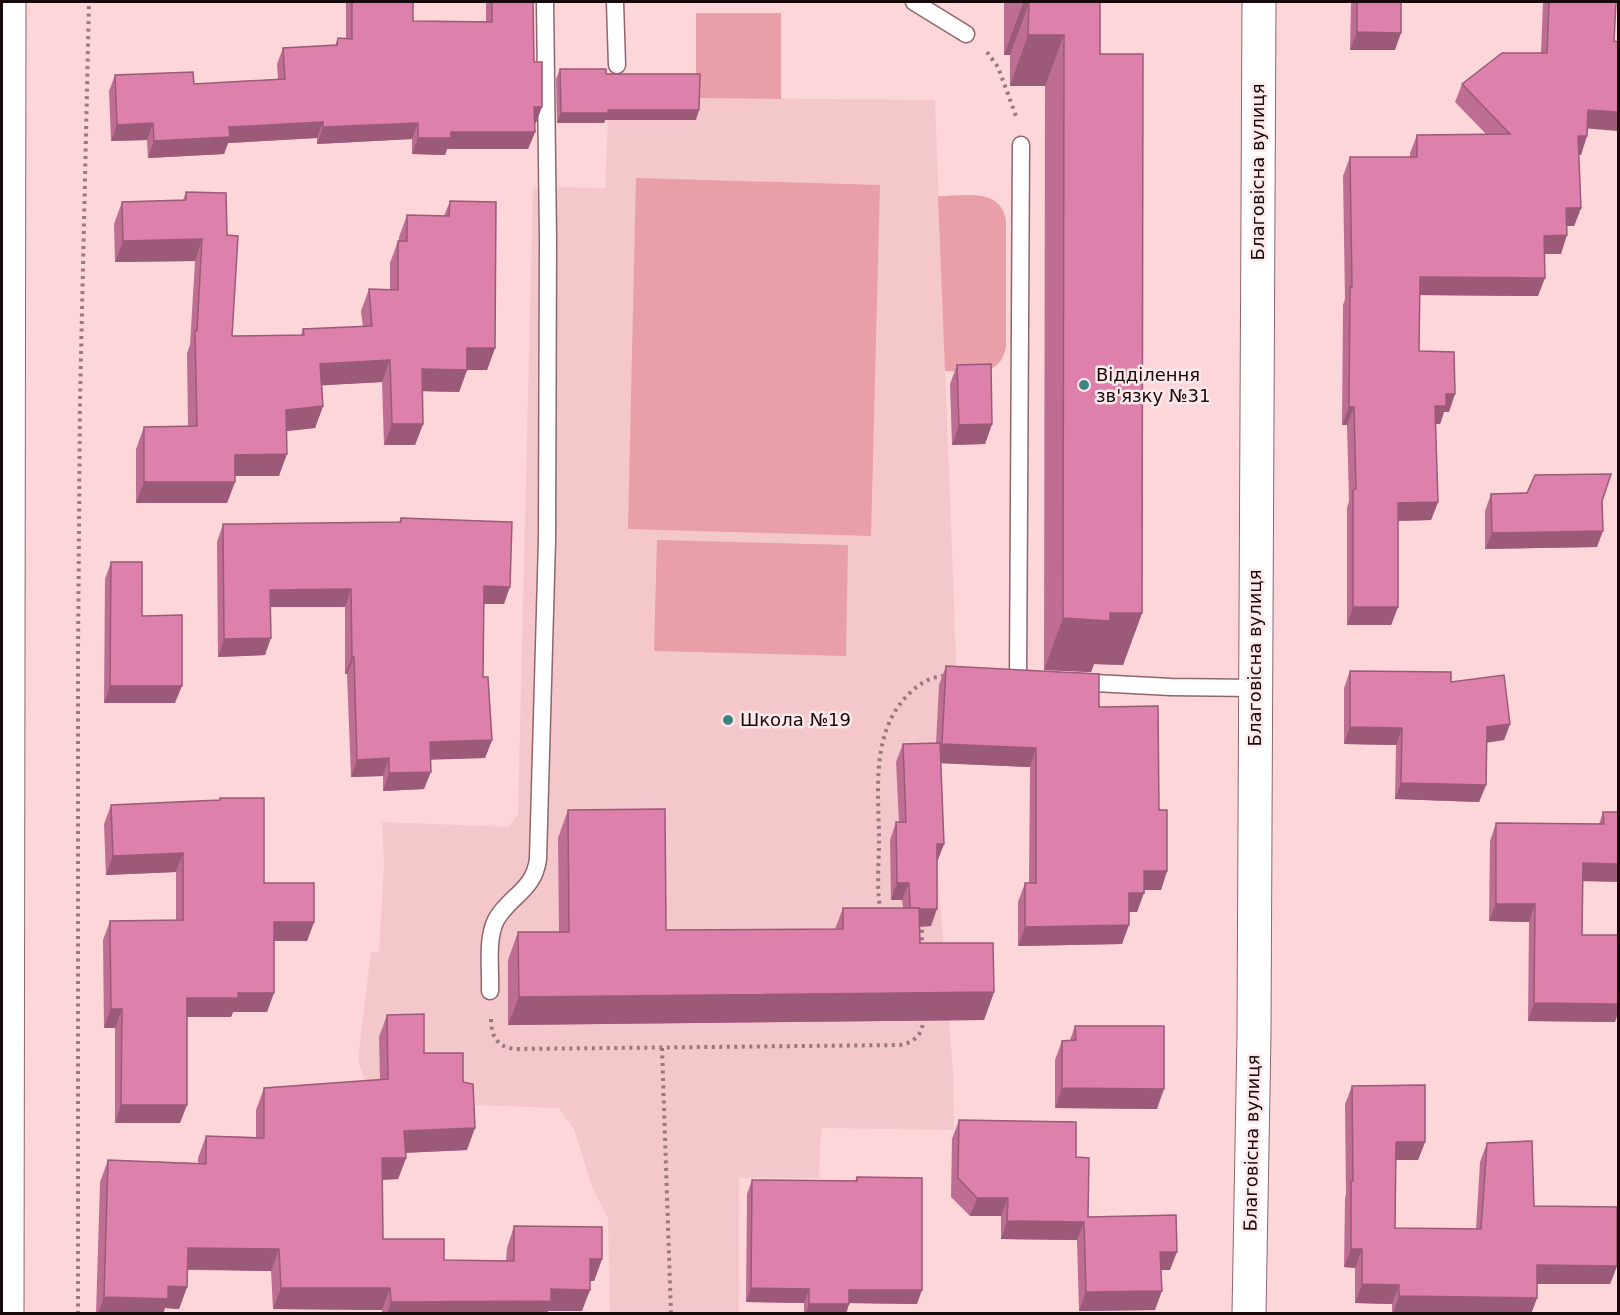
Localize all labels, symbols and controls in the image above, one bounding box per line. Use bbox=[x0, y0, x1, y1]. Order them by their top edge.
street label: Благовісна вулиця bbox=[1247, 84, 1268, 260]
place label: Відділення зв'язку №31 bbox=[1096, 364, 1210, 406]
marker: Відділення зв'язку №31 bbox=[1077, 378, 1091, 392]
street label: Благовісна вулиця bbox=[1244, 570, 1265, 746]
place label: Школа №19 bbox=[740, 709, 851, 730]
marker: Школа №19 bbox=[721, 713, 735, 727]
street label: Благовісна вулиця bbox=[1239, 1054, 1264, 1232]

